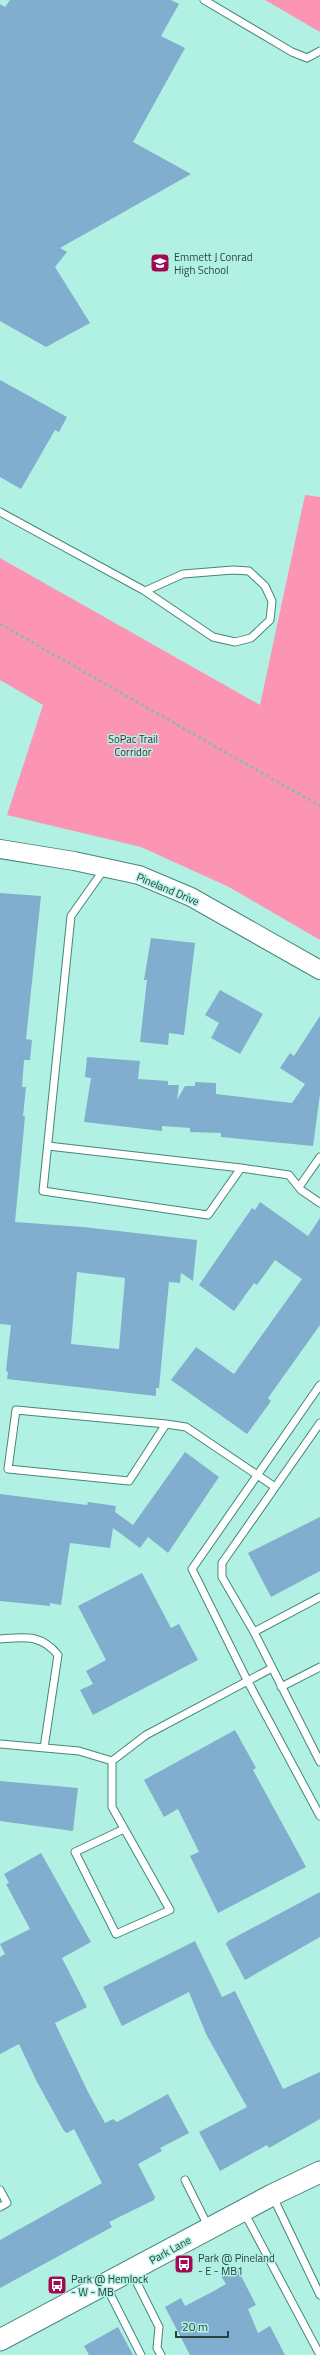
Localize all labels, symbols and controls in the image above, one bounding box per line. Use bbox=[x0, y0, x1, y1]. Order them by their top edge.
place label: Emmett J Conrad High School bbox=[174, 249, 253, 278]
school or university icon: Emmett J Conrad High School bbox=[149, 252, 171, 274]
park label: SoPac Trail Corridor bbox=[108, 731, 158, 760]
street label: Pineland Drive bbox=[134, 869, 202, 910]
street label: Park Lane bbox=[146, 2232, 194, 2268]
place label: Park @ Pineland - E - MB1 bbox=[198, 2250, 275, 2279]
bus stop icon: Park @ Pineland - E - MB1 bbox=[173, 2253, 195, 2275]
place label: Park @ Hemlock - W - MB bbox=[71, 2271, 149, 2300]
bus stop icon: Park @ Hemlock - W - MB bbox=[46, 2274, 68, 2296]
scale bar bbox=[176, 2313, 228, 2339]
text: 20 m bbox=[182, 2317, 208, 2336]

